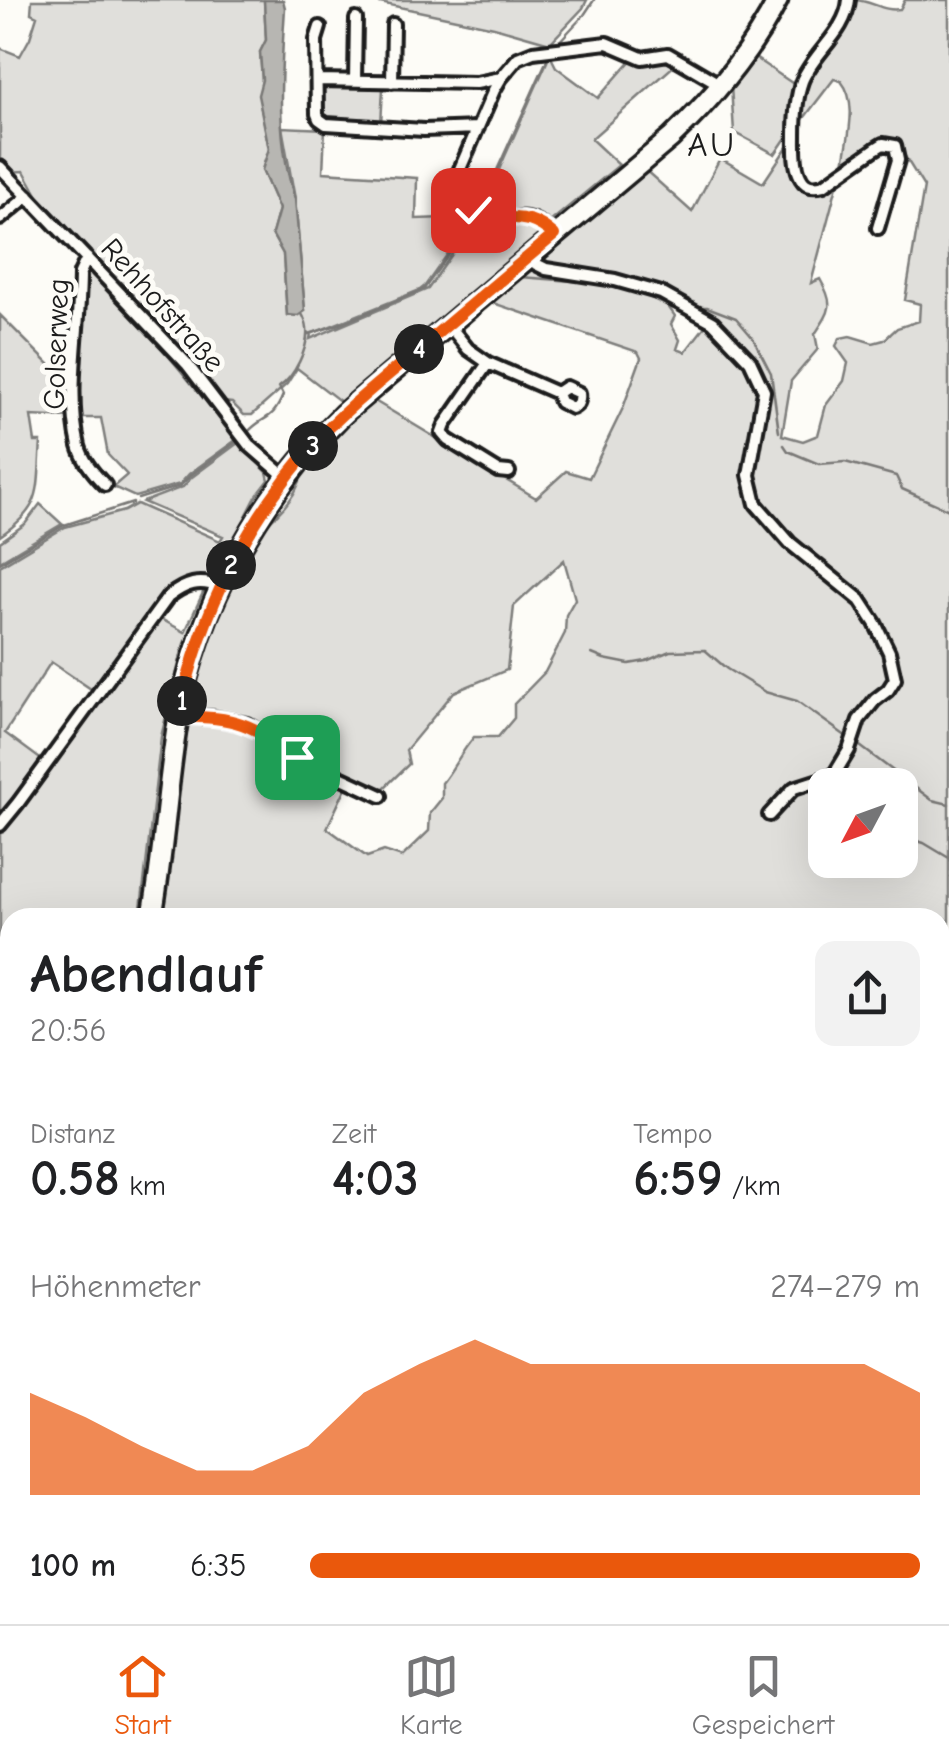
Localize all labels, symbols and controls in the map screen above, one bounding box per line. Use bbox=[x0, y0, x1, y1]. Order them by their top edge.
district label: AU bbox=[687, 124, 737, 165]
pin bbox=[431, 168, 516, 253]
icon: check bbox=[446, 183, 501, 238]
street label: Rehhofstraße bbox=[94, 231, 232, 379]
street label: Golserweg bbox=[37, 278, 76, 410]
pin: 4 bbox=[394, 324, 444, 374]
text: 4 bbox=[412, 333, 426, 365]
pin: 3 bbox=[288, 421, 338, 471]
text: 3 bbox=[306, 430, 320, 462]
pin: 2 bbox=[206, 540, 256, 590]
text: 2 bbox=[224, 549, 238, 581]
pin: 1 bbox=[157, 676, 207, 726]
text: 1 bbox=[176, 685, 188, 717]
pin bbox=[255, 715, 340, 800]
icon: arrive bbox=[270, 730, 325, 785]
north arrow bbox=[808, 768, 918, 878]
map controls bbox=[808, 768, 918, 878]
button: share bbox=[815, 941, 920, 1046]
text: Abendlauf bbox=[30, 942, 262, 1006]
text: 20:56 bbox=[30, 1012, 107, 1049]
text: Distanz bbox=[30, 1118, 115, 1150]
text: Zeit bbox=[332, 1118, 376, 1150]
text: Tempo bbox=[633, 1118, 713, 1150]
text: 0.58 bbox=[30, 1150, 120, 1208]
text: 4:03 bbox=[332, 1150, 419, 1208]
text: 6:59 bbox=[633, 1150, 723, 1208]
text: km bbox=[120, 1170, 166, 1202]
text: /km bbox=[723, 1170, 781, 1202]
text: Höhenmeter bbox=[30, 1268, 200, 1305]
text: 274–279 m bbox=[770, 1268, 920, 1305]
text: 100 m bbox=[30, 1547, 116, 1584]
text: 6:35 bbox=[190, 1547, 247, 1584]
tab: Start bbox=[115, 1649, 171, 1741]
tab: Karte bbox=[400, 1649, 463, 1741]
tab: Gespeichert bbox=[692, 1649, 834, 1741]

